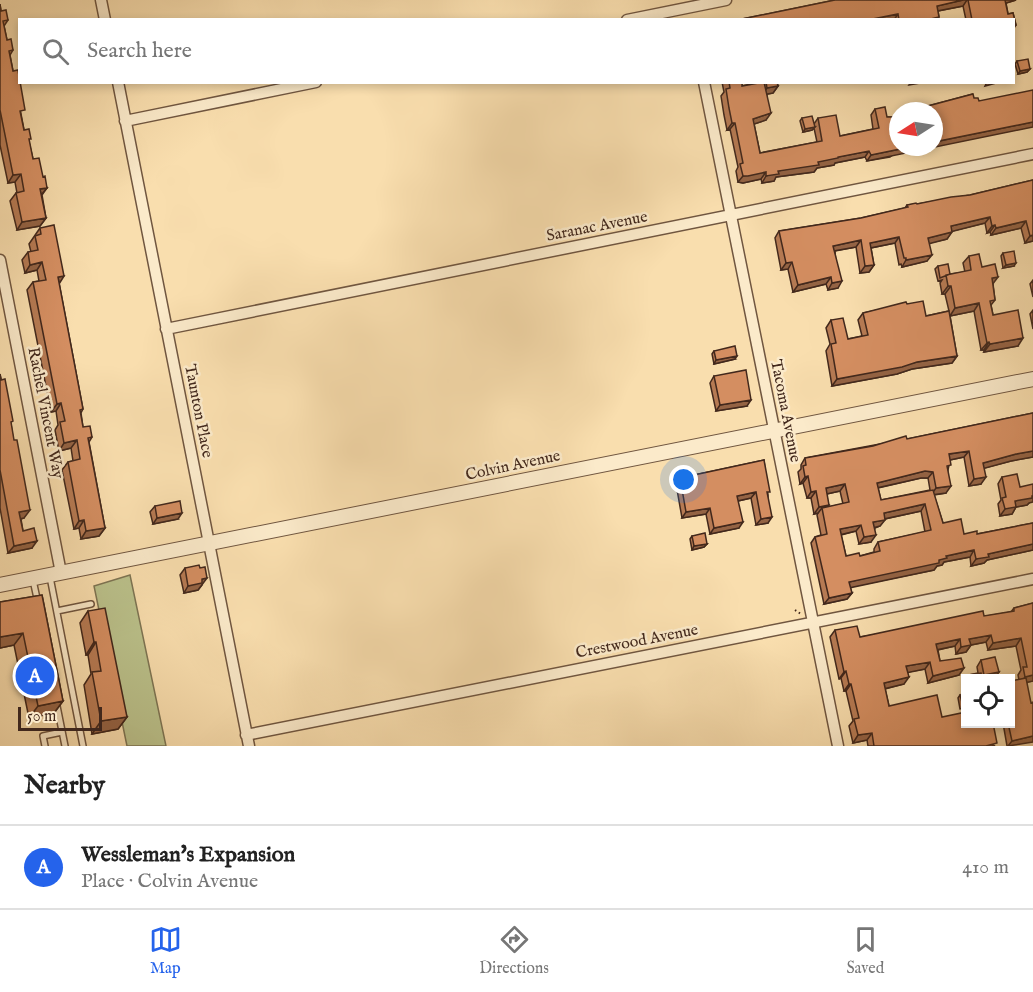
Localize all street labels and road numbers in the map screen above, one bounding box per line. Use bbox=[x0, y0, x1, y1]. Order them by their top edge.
street label: Saranac Avenue bbox=[545, 207, 649, 247]
street label: Rachel Vincent Way bbox=[22, 346, 68, 481]
street label: Tacoma Avenue bbox=[765, 358, 805, 464]
street label: Taunton Place bbox=[179, 363, 217, 459]
street label: Colvin Avenue bbox=[464, 446, 562, 486]
street label: Crestwood Avenue bbox=[574, 620, 700, 664]

